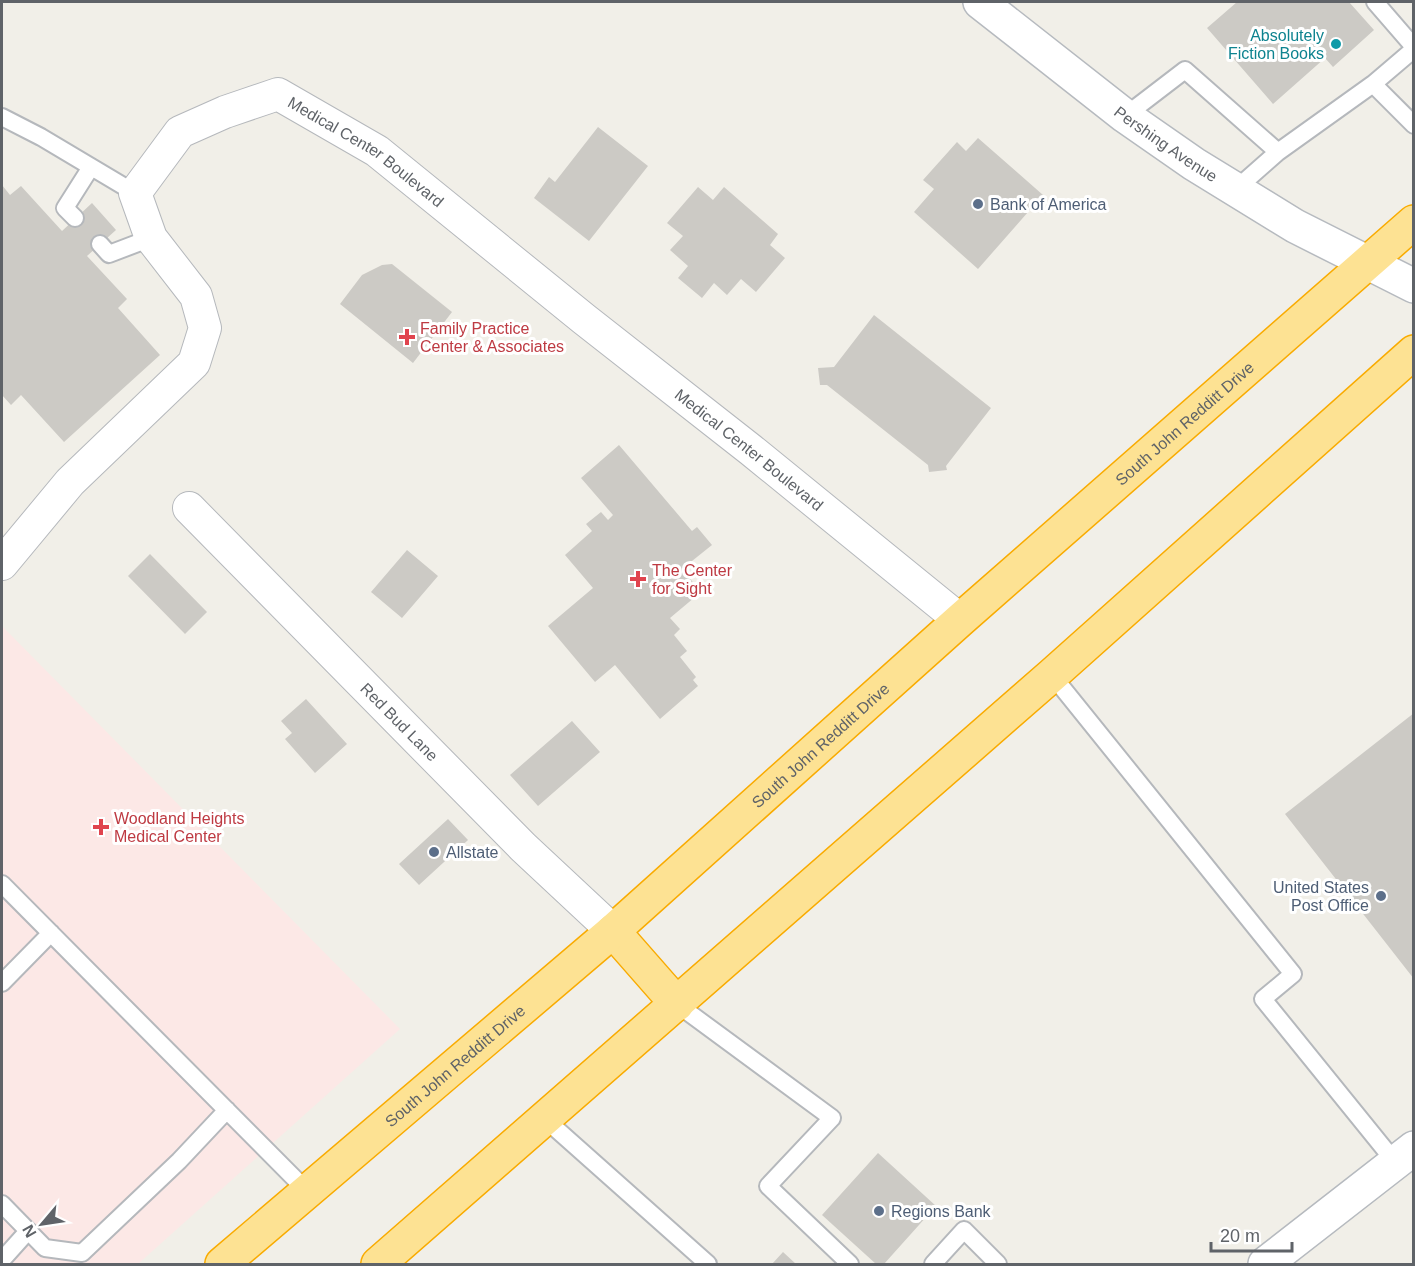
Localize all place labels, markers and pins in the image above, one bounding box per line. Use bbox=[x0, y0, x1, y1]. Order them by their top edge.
place label: Absolutely Fiction Books bbox=[1228, 27, 1324, 62]
marker: Absolutely Fiction Books bbox=[1329, 37, 1343, 51]
place label: Bank of America bbox=[990, 196, 1107, 213]
marker: Bank of America bbox=[971, 197, 985, 211]
place label: Family Practice Center & Associates bbox=[420, 320, 564, 355]
marker: Family Practice Center & Associates bbox=[398, 328, 416, 346]
place label: The Center for Sight bbox=[652, 562, 733, 597]
marker: The Center for Sight bbox=[629, 570, 647, 588]
place label: Woodland Heights Medical Center bbox=[114, 810, 244, 845]
marker: Woodland Heights Medical Center bbox=[92, 818, 110, 836]
place label: Allstate bbox=[446, 844, 499, 861]
marker: Allstate bbox=[427, 845, 441, 859]
place label: United States Post Office bbox=[1273, 879, 1369, 914]
marker: United States Post Office bbox=[1374, 889, 1388, 903]
place label: Regions Bank bbox=[891, 1203, 992, 1220]
marker: Regions Bank bbox=[872, 1204, 886, 1218]

